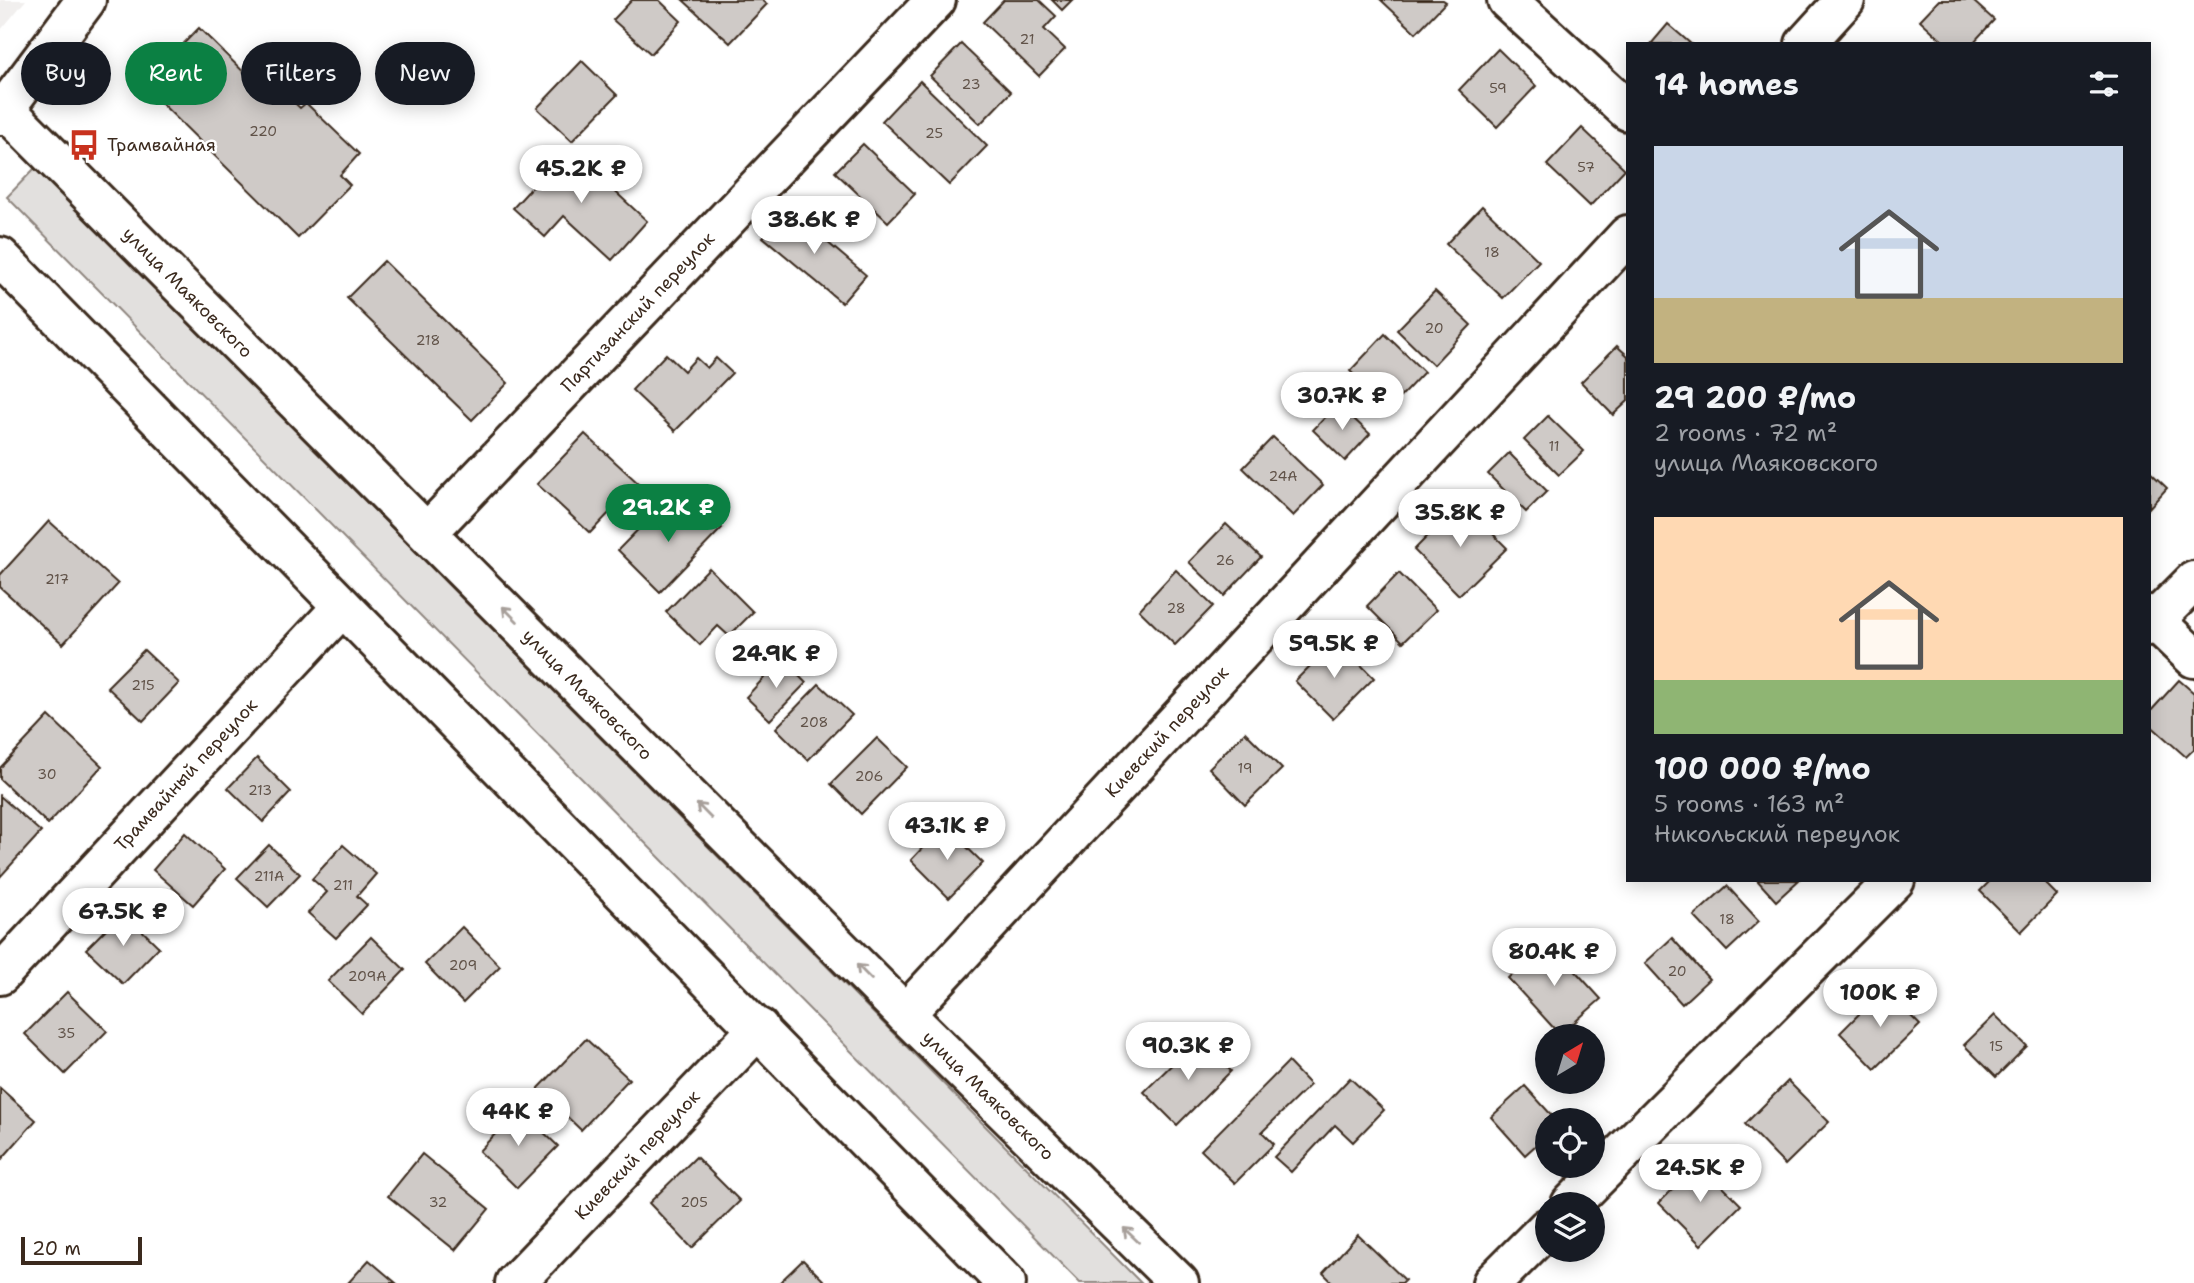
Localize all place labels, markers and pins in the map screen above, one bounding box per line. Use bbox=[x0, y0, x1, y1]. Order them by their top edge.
bus stop icon: Трамвайная bbox=[67, 128, 101, 162]
place label: Трамвайная bbox=[107, 133, 216, 157]
pin: 45.2K ₽ bbox=[516, 146, 646, 205]
pin: 38.6K ₽ bbox=[749, 196, 879, 256]
pin: 30.7K ₽ bbox=[1277, 372, 1407, 432]
pin: 29.2K ₽ bbox=[603, 484, 733, 544]
pin: 35.8K ₽ bbox=[1395, 490, 1525, 549]
pin: 59.5K ₽ bbox=[1269, 620, 1399, 680]
pin: 24.9K ₽ bbox=[711, 630, 841, 690]
pin: 43.1K ₽ bbox=[882, 802, 1012, 862]
pin: 67.5K ₽ bbox=[58, 888, 188, 948]
pin: 80.4K ₽ bbox=[1489, 928, 1619, 988]
pin: 100K ₽ bbox=[1823, 970, 1937, 1029]
pin: 90.3K ₽ bbox=[1123, 1023, 1253, 1082]
pin: 44K ₽ bbox=[469, 1088, 567, 1148]
pin: 24.5K ₽ bbox=[1635, 1144, 1765, 1204]

